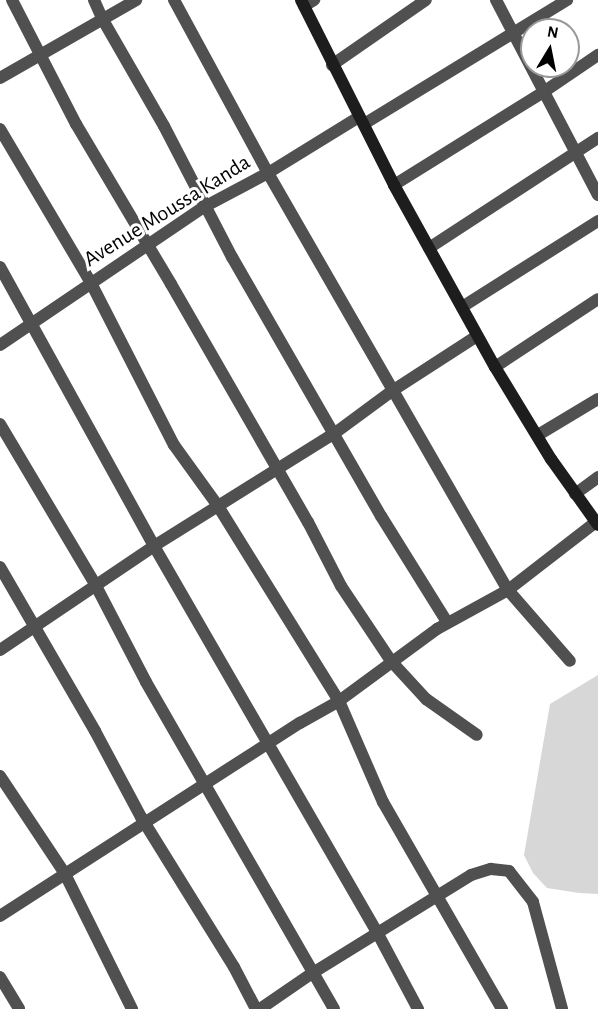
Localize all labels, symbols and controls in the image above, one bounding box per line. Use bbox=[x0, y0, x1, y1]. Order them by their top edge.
north arrow bbox=[520, 18, 580, 78]
text: N bbox=[546, 23, 560, 41]
street label: Avenue Moussa Kanda bbox=[79, 149, 255, 273]

